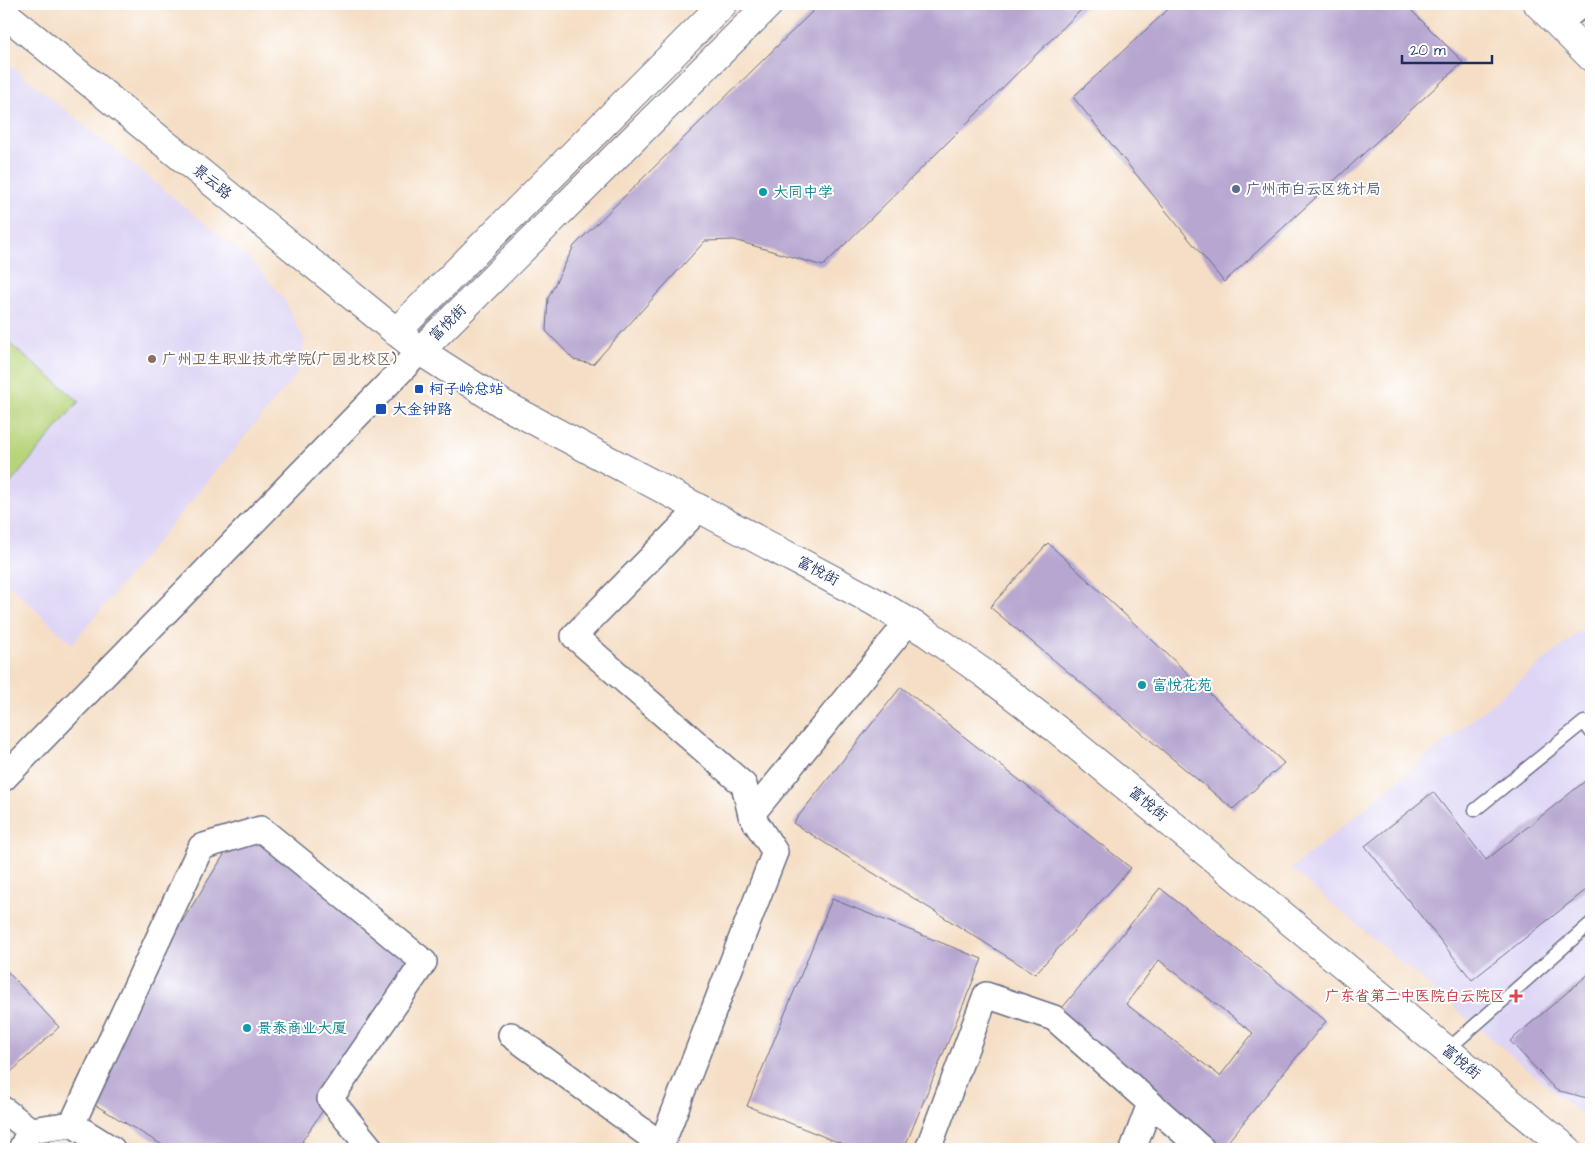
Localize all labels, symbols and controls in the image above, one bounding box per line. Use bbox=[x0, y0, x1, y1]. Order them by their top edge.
scale bar bbox=[1402, 32, 1492, 64]
text: 20 m bbox=[1410, 40, 1446, 61]
street label: 景云路 bbox=[188, 160, 236, 204]
place label: 广州市白云区统计局 bbox=[1246, 179, 1381, 200]
place label: 大同中学 bbox=[773, 182, 833, 203]
marker: 广州市白云区统计局 bbox=[1230, 183, 1242, 195]
marker: 大同中学 bbox=[757, 186, 769, 198]
street label: 富悦街 bbox=[425, 300, 471, 346]
place label: 广州卫生职业技术学院(广园北校区) bbox=[162, 349, 397, 370]
marker: 广州卫生职业技术学院(广园北校区) bbox=[146, 353, 158, 365]
place label: 柯子岭总站 bbox=[429, 379, 504, 400]
marker: 柯子岭总站 bbox=[413, 383, 425, 395]
place label: 大金钟路 bbox=[392, 399, 452, 420]
marker: 大金钟路 bbox=[374, 402, 388, 416]
street label: 富悦街 bbox=[793, 551, 843, 591]
place label: 富悦花苑 bbox=[1152, 675, 1212, 696]
marker: 富悦花苑 bbox=[1136, 679, 1148, 691]
street label: 富悦街 bbox=[1124, 782, 1172, 826]
place label: 广东省第二中医院白云院区 bbox=[1325, 986, 1505, 1007]
marker: 广东省第二中医院白云院区 bbox=[1509, 989, 1523, 1003]
place label: 景泰商业大厦 bbox=[257, 1018, 347, 1039]
marker: 景泰商业大厦 bbox=[241, 1022, 253, 1034]
street label: 富悦街 bbox=[1437, 1040, 1485, 1084]

